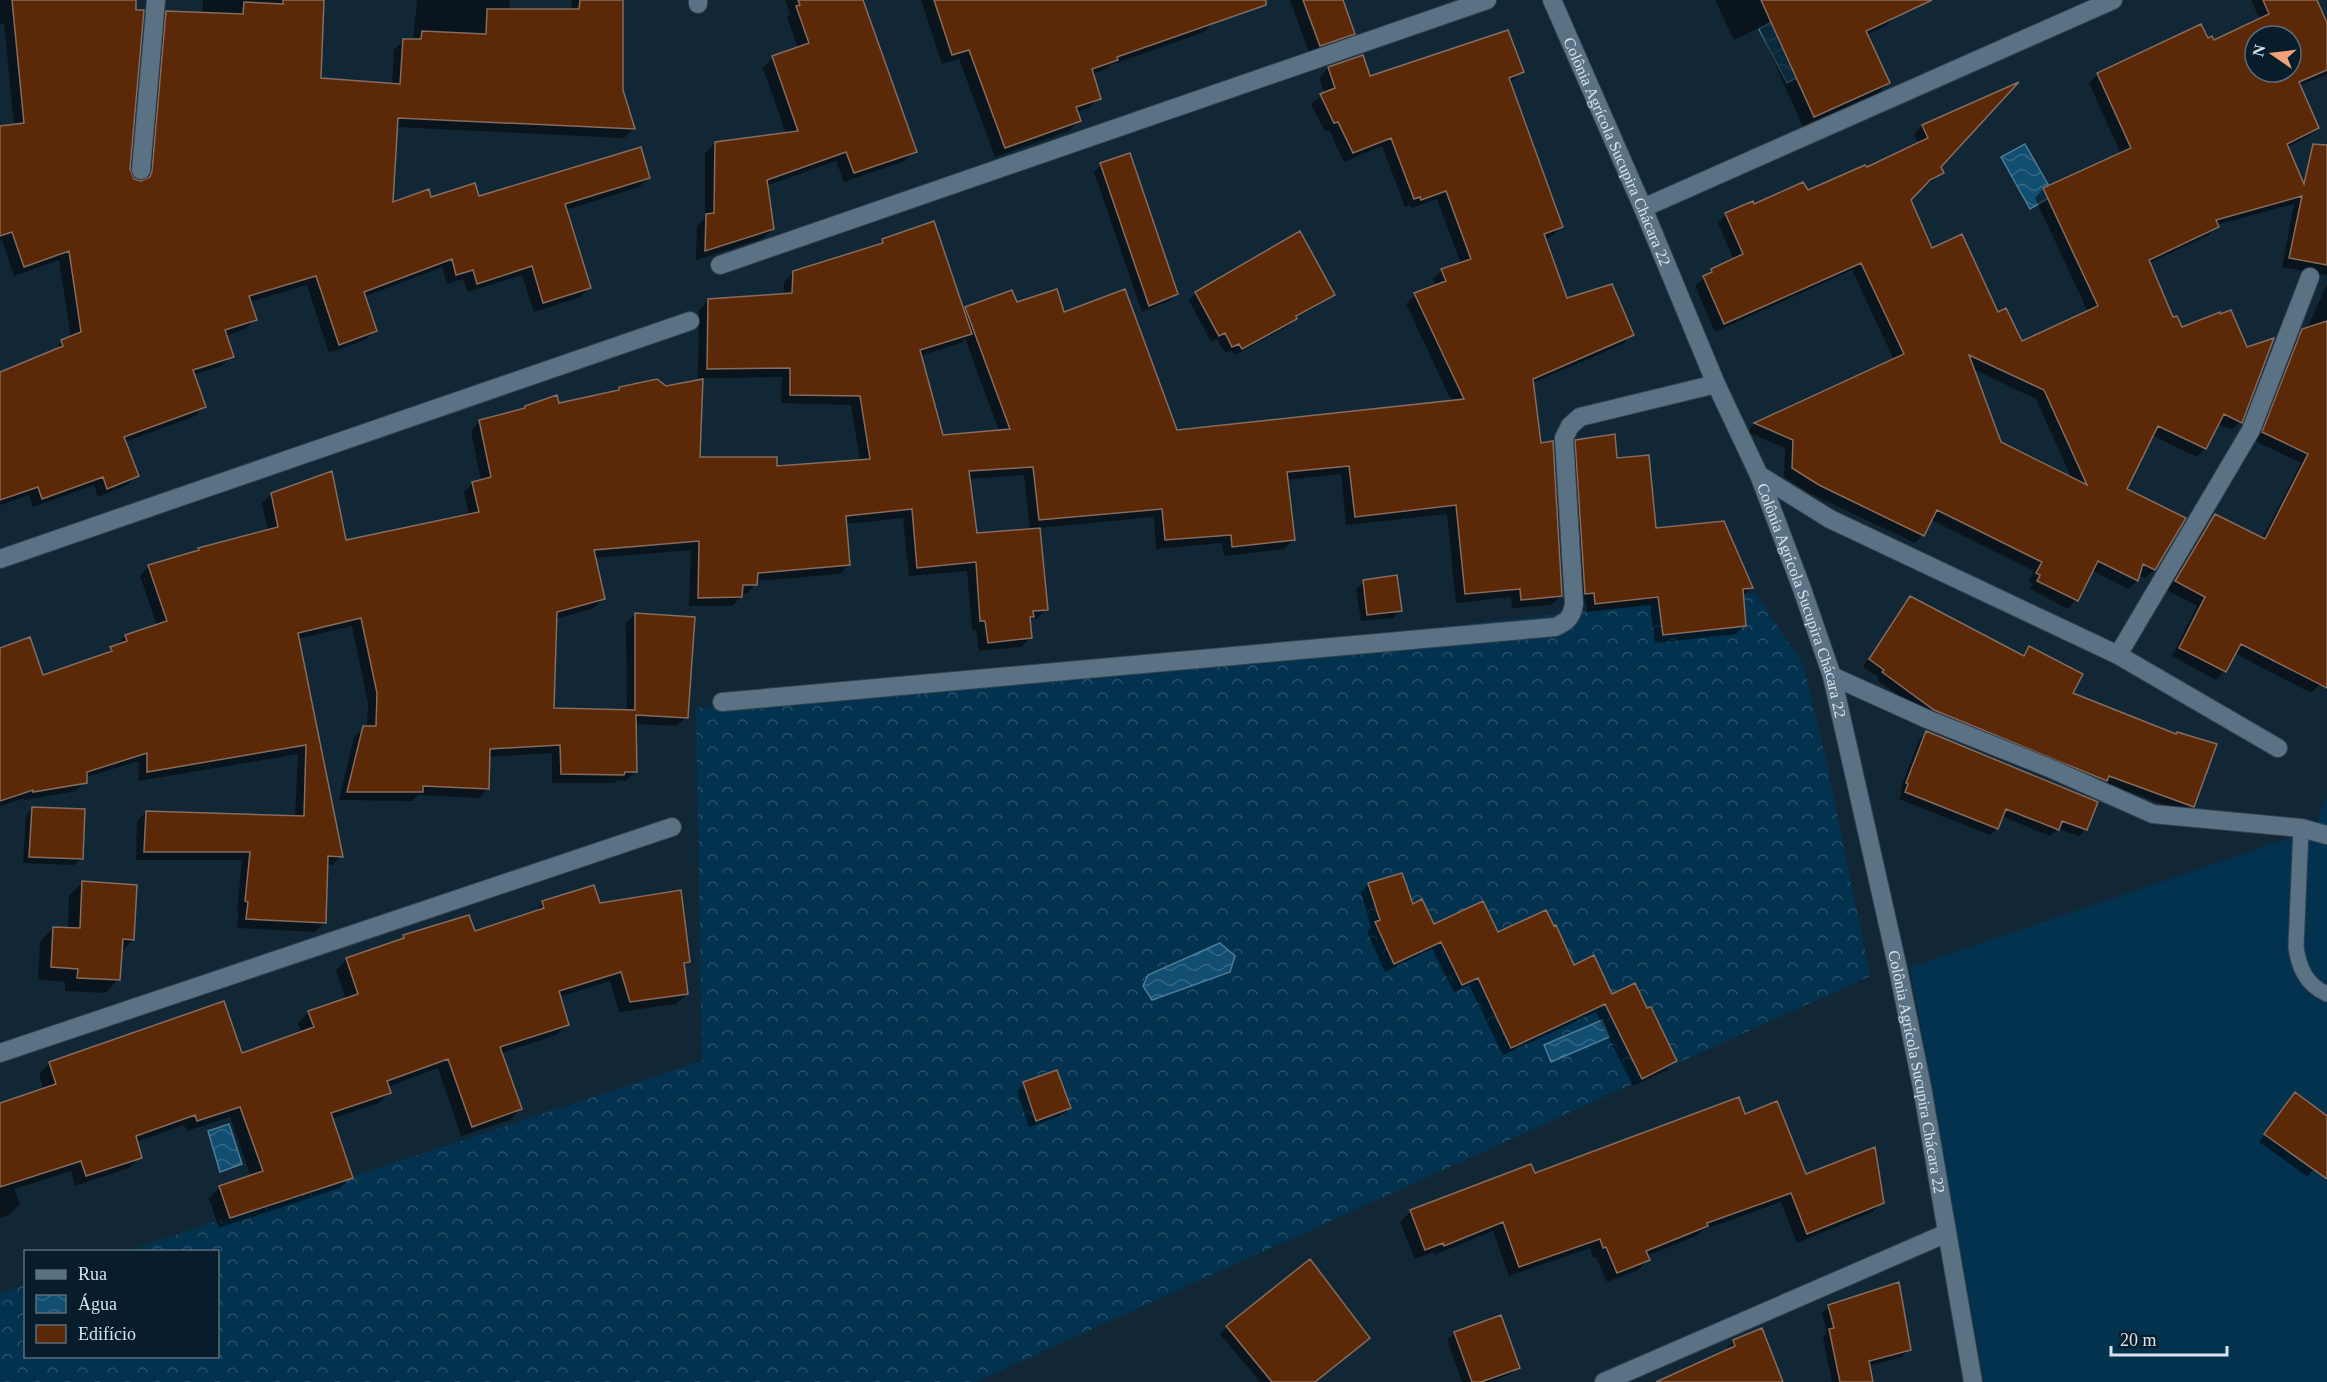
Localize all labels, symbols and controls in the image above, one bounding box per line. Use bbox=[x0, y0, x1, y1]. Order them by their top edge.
north arrow bbox=[2243, 24, 2303, 84]
street label: Colônia Agrícola Sucupira Chácara 22 bbox=[1561, 35, 1674, 268]
text: N bbox=[2249, 42, 2269, 58]
street label: Colônia Agrícola Sucupira Chácara 22 bbox=[1754, 481, 1850, 719]
street label: Colônia Agrícola Sucupira Chácara 22 bbox=[1886, 949, 1949, 1195]
legend bbox=[24, 1250, 219, 1358]
text: Rua bbox=[78, 1264, 107, 1284]
text: Água bbox=[78, 1293, 117, 1314]
scale bar bbox=[2111, 1319, 2226, 1357]
text: Edifício bbox=[78, 1324, 136, 1344]
text: 20 m bbox=[2120, 1330, 2157, 1350]

